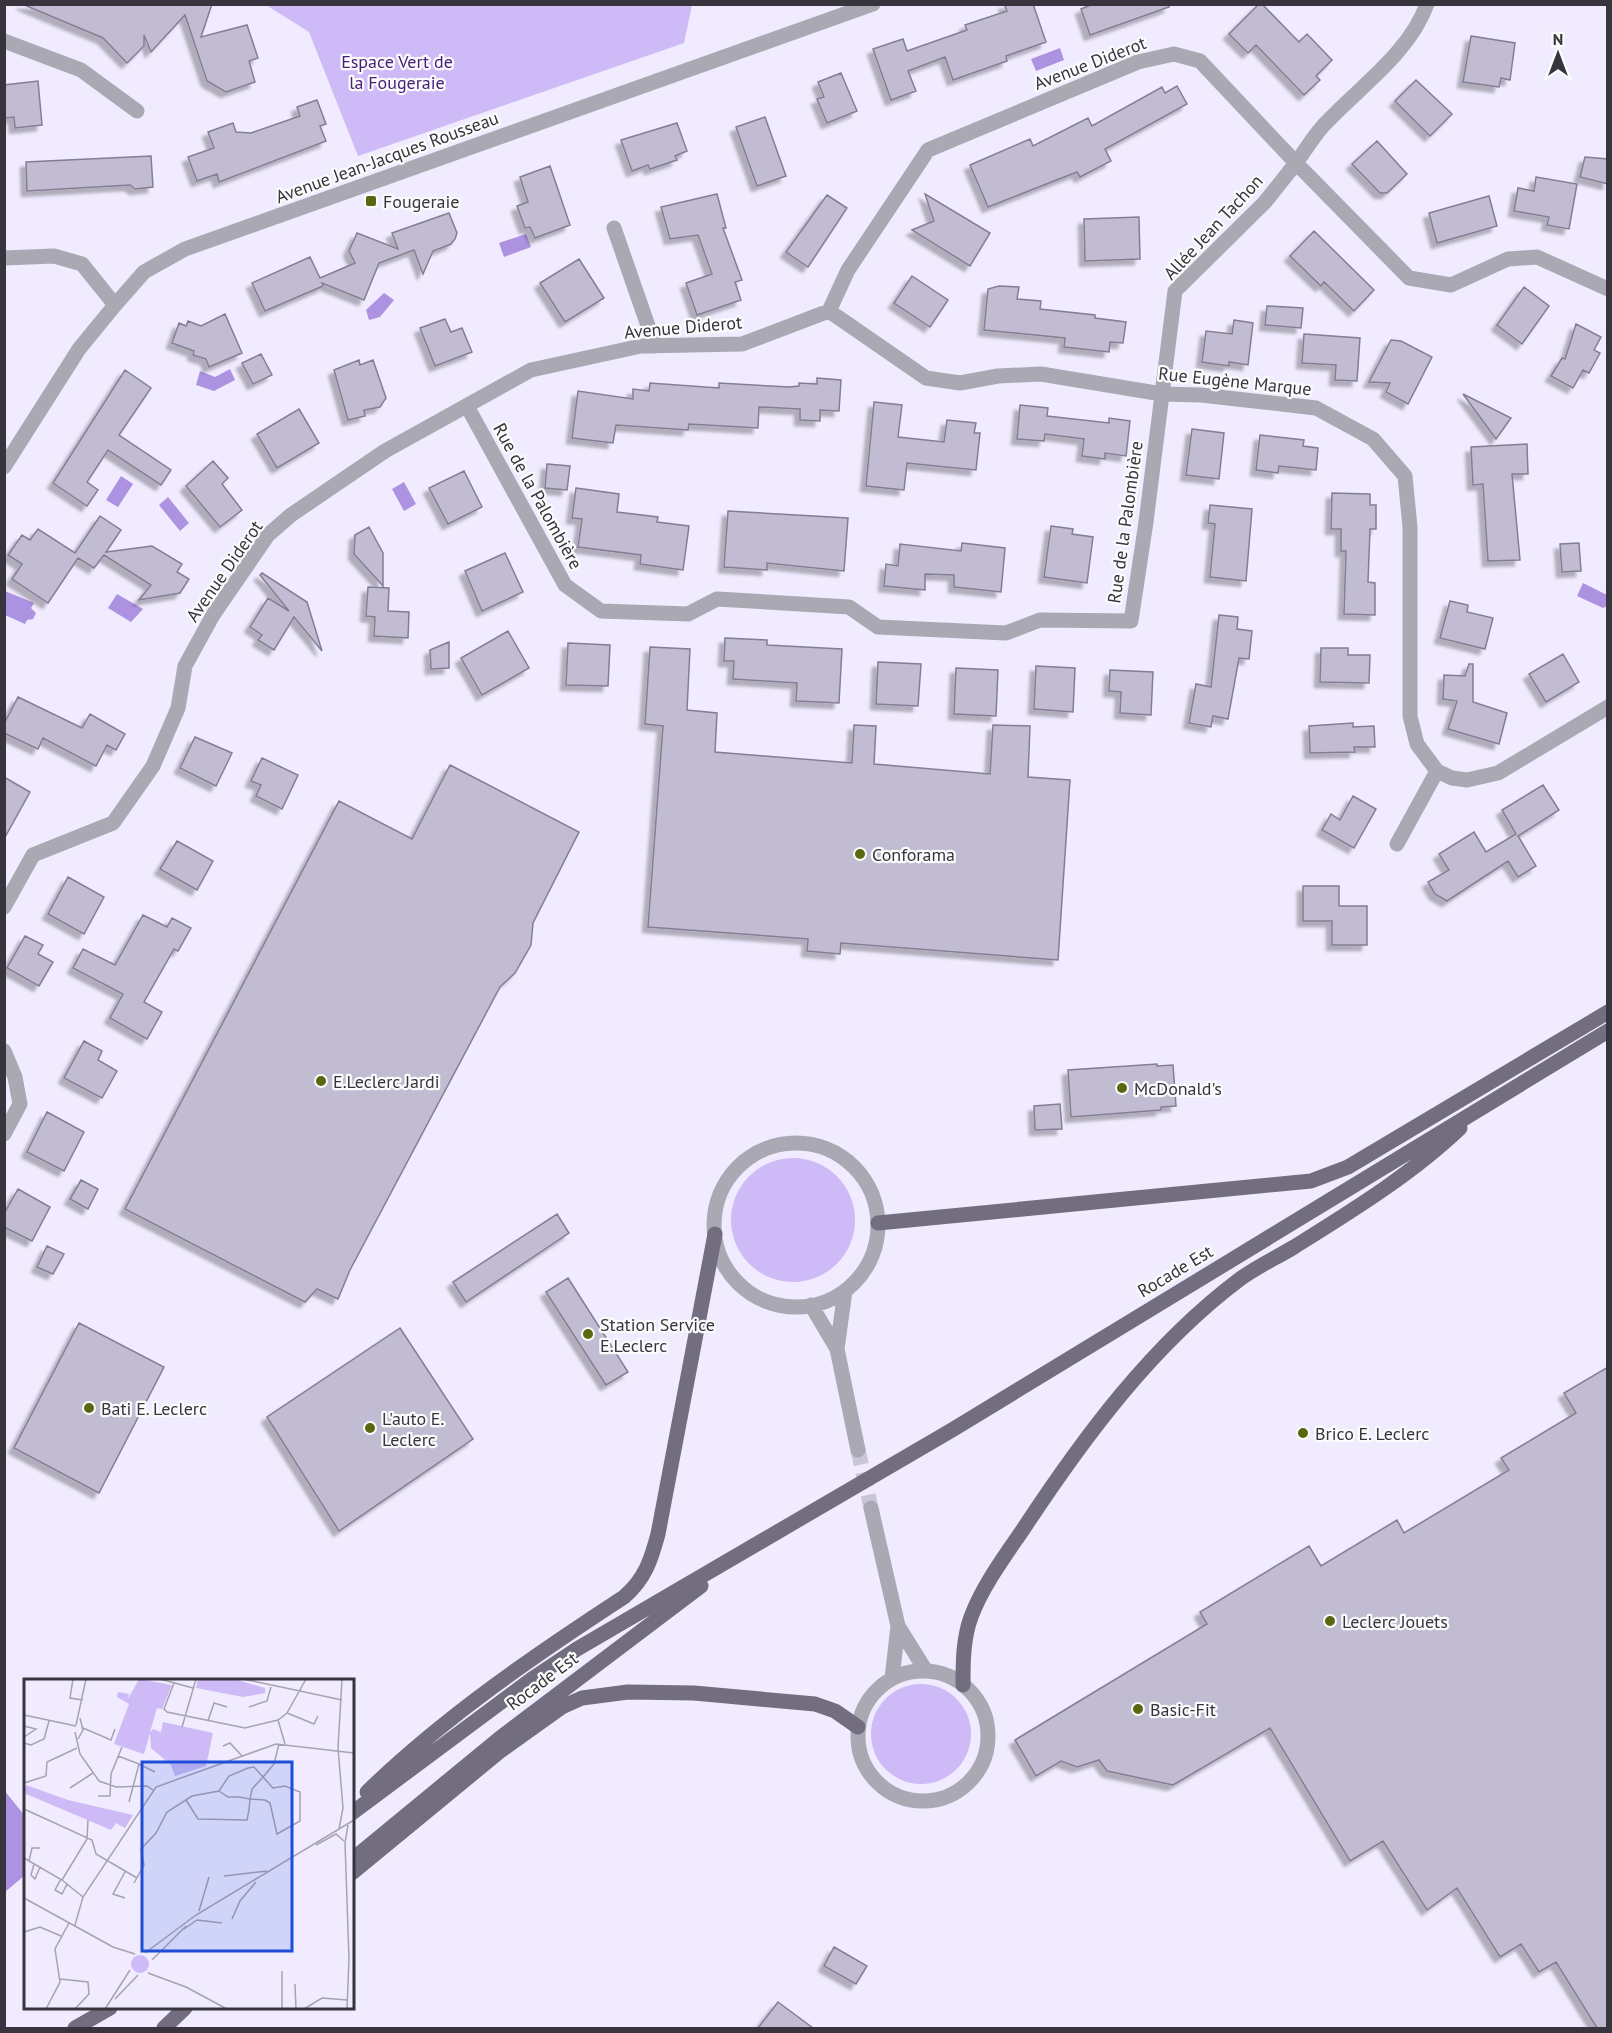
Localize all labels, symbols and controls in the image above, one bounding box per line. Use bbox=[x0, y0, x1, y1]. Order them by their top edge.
north arrow bbox=[1528, 24, 1588, 84]
text: N bbox=[1553, 29, 1563, 49]
street label: Avenue Diderot bbox=[1031, 31, 1149, 95]
park label: Espace Vert de la Fougeraie bbox=[341, 50, 453, 94]
street label: Avenue Jean-Jacques Rousseau bbox=[272, 106, 502, 208]
street label: Allée Jean Tachon bbox=[1158, 169, 1268, 285]
place label: Fougeraie bbox=[383, 190, 459, 213]
marker: Fougeraie bbox=[364, 194, 378, 208]
street label: Avenue Diderot bbox=[623, 310, 743, 344]
street label: Rue Eugène Marque bbox=[1157, 362, 1313, 400]
street label: Rue de la Palombière bbox=[488, 419, 588, 573]
street label: Rue de la Palombière bbox=[1102, 439, 1148, 605]
street label: Avenue Diderot bbox=[181, 516, 267, 626]
place label: Conforama bbox=[872, 843, 955, 866]
marker: Conforama bbox=[853, 847, 867, 861]
place label: E.Leclerc Jardi bbox=[333, 1070, 440, 1093]
marker: E.Leclerc Jardi bbox=[314, 1074, 328, 1088]
place label: McDonald's bbox=[1134, 1077, 1222, 1100]
marker: McDonald's bbox=[1115, 1081, 1129, 1095]
street label: Rocade Est bbox=[1133, 1240, 1217, 1302]
place label: Station Service E.Leclerc bbox=[600, 1313, 715, 1357]
marker: Station Service E.Leclerc bbox=[581, 1327, 595, 1341]
place label: Bati E. Leclerc bbox=[101, 1397, 207, 1420]
marker: Bati E. Leclerc bbox=[82, 1401, 96, 1415]
place label: L'auto E. Leclerc bbox=[382, 1407, 444, 1451]
marker: L'auto E. Leclerc bbox=[363, 1421, 377, 1435]
place label: Brico E. Leclerc bbox=[1315, 1422, 1429, 1445]
marker: Brico E. Leclerc bbox=[1296, 1426, 1310, 1440]
place label: Leclerc Jouets bbox=[1342, 1610, 1448, 1633]
marker: Leclerc Jouets bbox=[1323, 1614, 1337, 1628]
street label: Rocade Est bbox=[502, 1647, 582, 1715]
inset map bbox=[24, 1679, 354, 2009]
place label: Basic-Fit bbox=[1150, 1698, 1216, 1721]
marker: Basic-Fit bbox=[1131, 1702, 1145, 1716]

